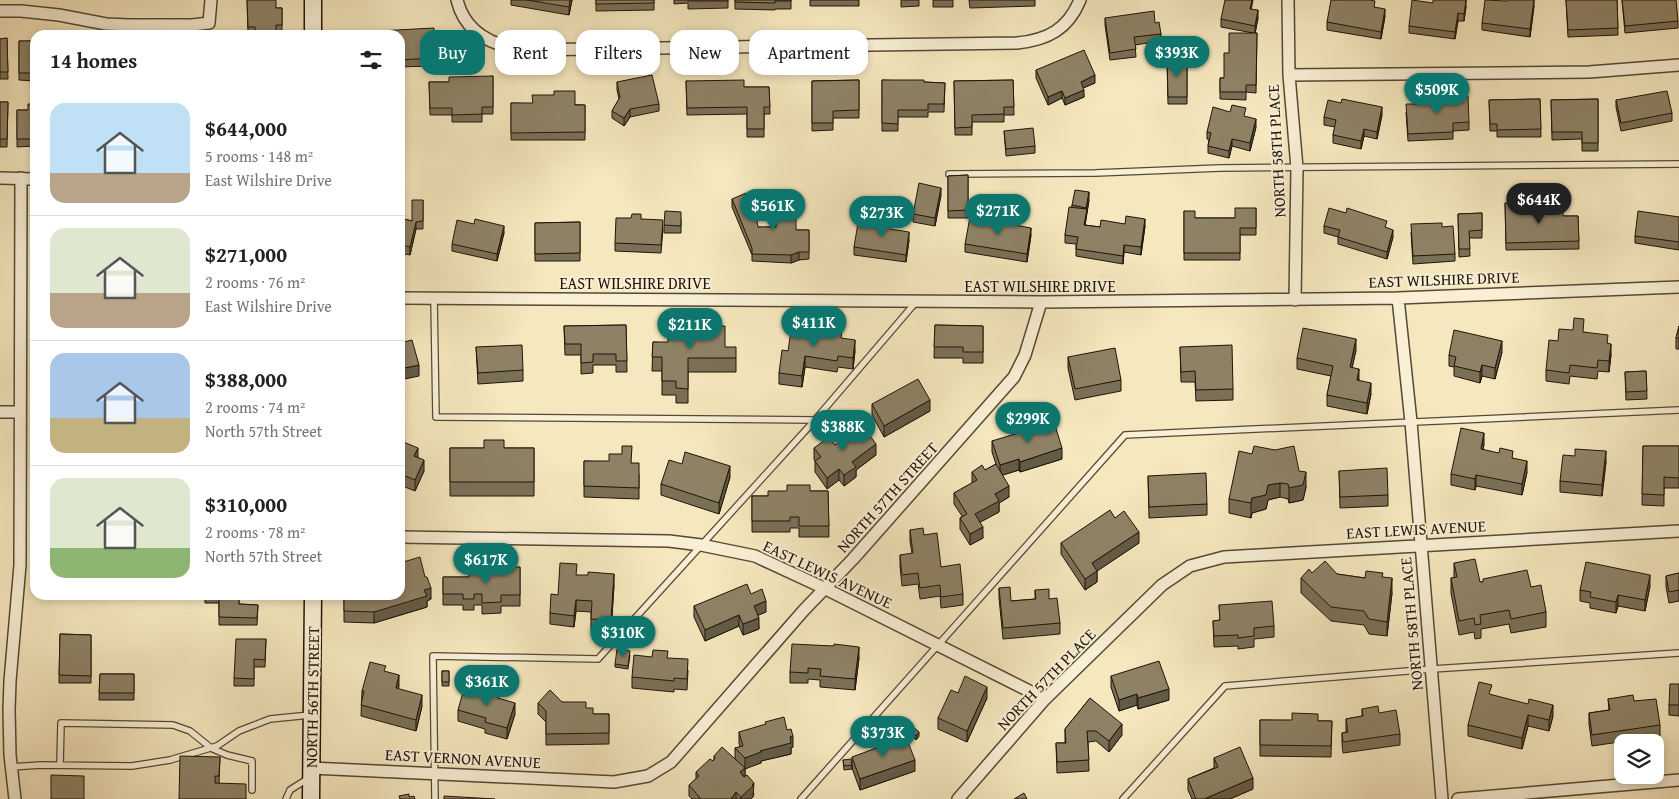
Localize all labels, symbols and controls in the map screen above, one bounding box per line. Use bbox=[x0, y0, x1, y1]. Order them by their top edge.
chip: Buy bbox=[420, 30, 485, 75]
chip: Rent bbox=[495, 30, 566, 75]
chip: Filters bbox=[576, 30, 660, 75]
chip: New bbox=[670, 30, 739, 75]
chip: Apartment bbox=[749, 30, 868, 75]
pin: $393K bbox=[1142, 36, 1212, 78]
text: $393K bbox=[1155, 40, 1199, 64]
text: 14 homes bbox=[50, 45, 137, 76]
icon: filters bbox=[357, 46, 385, 74]
pin: $509K bbox=[1402, 72, 1472, 115]
text: $509K bbox=[1415, 77, 1459, 101]
street label: NORTH 58TH PLACE bbox=[1261, 84, 1291, 218]
text: $644,000 bbox=[205, 113, 287, 144]
icon: home bbox=[90, 123, 150, 183]
text: 5 rooms · 148 m² bbox=[205, 144, 313, 168]
text: East Wilshire Drive bbox=[205, 168, 332, 192]
pin: $644K bbox=[1504, 182, 1574, 225]
text: $644K bbox=[1517, 187, 1561, 211]
pin: $561K bbox=[738, 188, 808, 231]
text: $561K bbox=[751, 193, 795, 217]
pin: $271K bbox=[963, 194, 1033, 236]
pin: $273K bbox=[847, 196, 917, 238]
text: $271K bbox=[976, 198, 1020, 222]
text: $273K bbox=[860, 200, 904, 224]
text: $271,000 bbox=[205, 239, 287, 270]
icon: home bbox=[90, 248, 150, 308]
street label: EAST WILSHIRE DRIVE bbox=[1368, 264, 1520, 294]
text: 2 rooms · 76 m² bbox=[205, 270, 305, 294]
street label: EAST WILSHIRE DRIVE bbox=[559, 271, 711, 295]
street label: EAST WILSHIRE DRIVE bbox=[964, 274, 1116, 298]
text: East Wilshire Drive bbox=[205, 294, 332, 318]
pin: $411K bbox=[779, 306, 849, 348]
pin: $211K bbox=[655, 308, 725, 350]
text: $411K bbox=[792, 310, 836, 334]
text: $211K bbox=[668, 312, 712, 336]
text: $388,000 bbox=[205, 364, 287, 395]
icon: home bbox=[90, 373, 150, 433]
text: 2 rooms · 74 m² bbox=[205, 395, 305, 419]
pin: $299K bbox=[993, 402, 1063, 444]
text: $299K bbox=[1006, 406, 1050, 430]
pin: $388K bbox=[808, 410, 878, 452]
text: $388K bbox=[821, 414, 865, 438]
text: North 57th Street bbox=[205, 419, 322, 443]
street label: NORTH 57TH STREET bbox=[831, 436, 943, 558]
text: $310,000 bbox=[205, 489, 287, 520]
icon: home bbox=[90, 498, 150, 558]
street label: EAST LEWIS AVENUE bbox=[1345, 513, 1487, 545]
text: 2 rooms · 78 m² bbox=[205, 520, 305, 544]
street label: EAST LEWIS AVENUE bbox=[760, 534, 896, 614]
pin: $617K bbox=[451, 542, 521, 585]
text: North 57th Street bbox=[205, 544, 322, 568]
text: $617K bbox=[464, 547, 508, 571]
street label: NORTH 58TH PLACE bbox=[1393, 557, 1429, 691]
pin: $310K bbox=[588, 616, 658, 658]
text: $310K bbox=[601, 620, 645, 644]
street label: NORTH 57TH PLACE bbox=[991, 623, 1101, 735]
street label: NORTH 56TH STREET bbox=[299, 626, 325, 768]
pin: $361K bbox=[452, 664, 522, 707]
text: $361K bbox=[465, 669, 509, 693]
pin: $373K bbox=[848, 716, 918, 758]
text: $373K bbox=[861, 720, 905, 744]
map controls bbox=[1614, 734, 1664, 784]
button: layers bbox=[1614, 734, 1664, 784]
street label: EAST VERNON AVENUE bbox=[384, 742, 542, 774]

